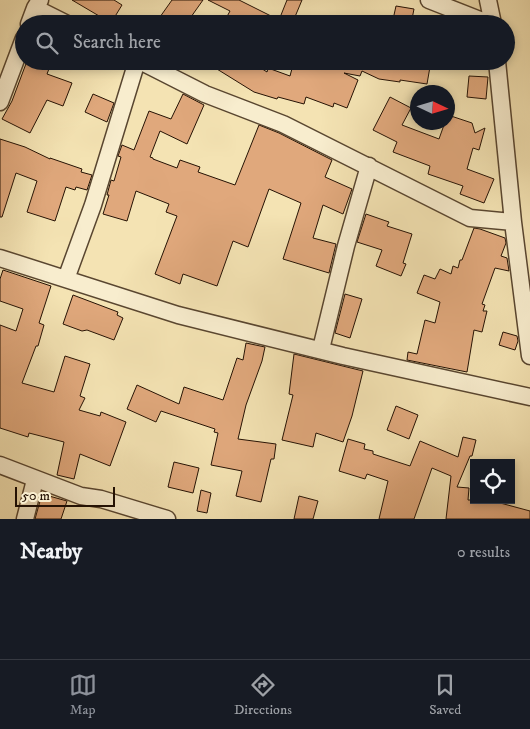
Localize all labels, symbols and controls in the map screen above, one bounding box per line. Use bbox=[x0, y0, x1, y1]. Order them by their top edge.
search box bbox=[15, 15, 515, 70]
icon: search bbox=[33, 29, 61, 57]
text: Search here bbox=[73, 31, 161, 54]
north arrow bbox=[410, 85, 455, 130]
map controls bbox=[470, 459, 515, 504]
button: locate bbox=[470, 459, 515, 504]
scale bar bbox=[15, 484, 115, 507]
text: 50 m bbox=[22, 487, 50, 505]
text: Nearby bbox=[20, 539, 82, 565]
text: 0 results bbox=[457, 542, 510, 562]
tab: Map bbox=[69, 671, 97, 719]
tab: Directions bbox=[234, 671, 292, 719]
tab: Saved bbox=[429, 671, 461, 719]

